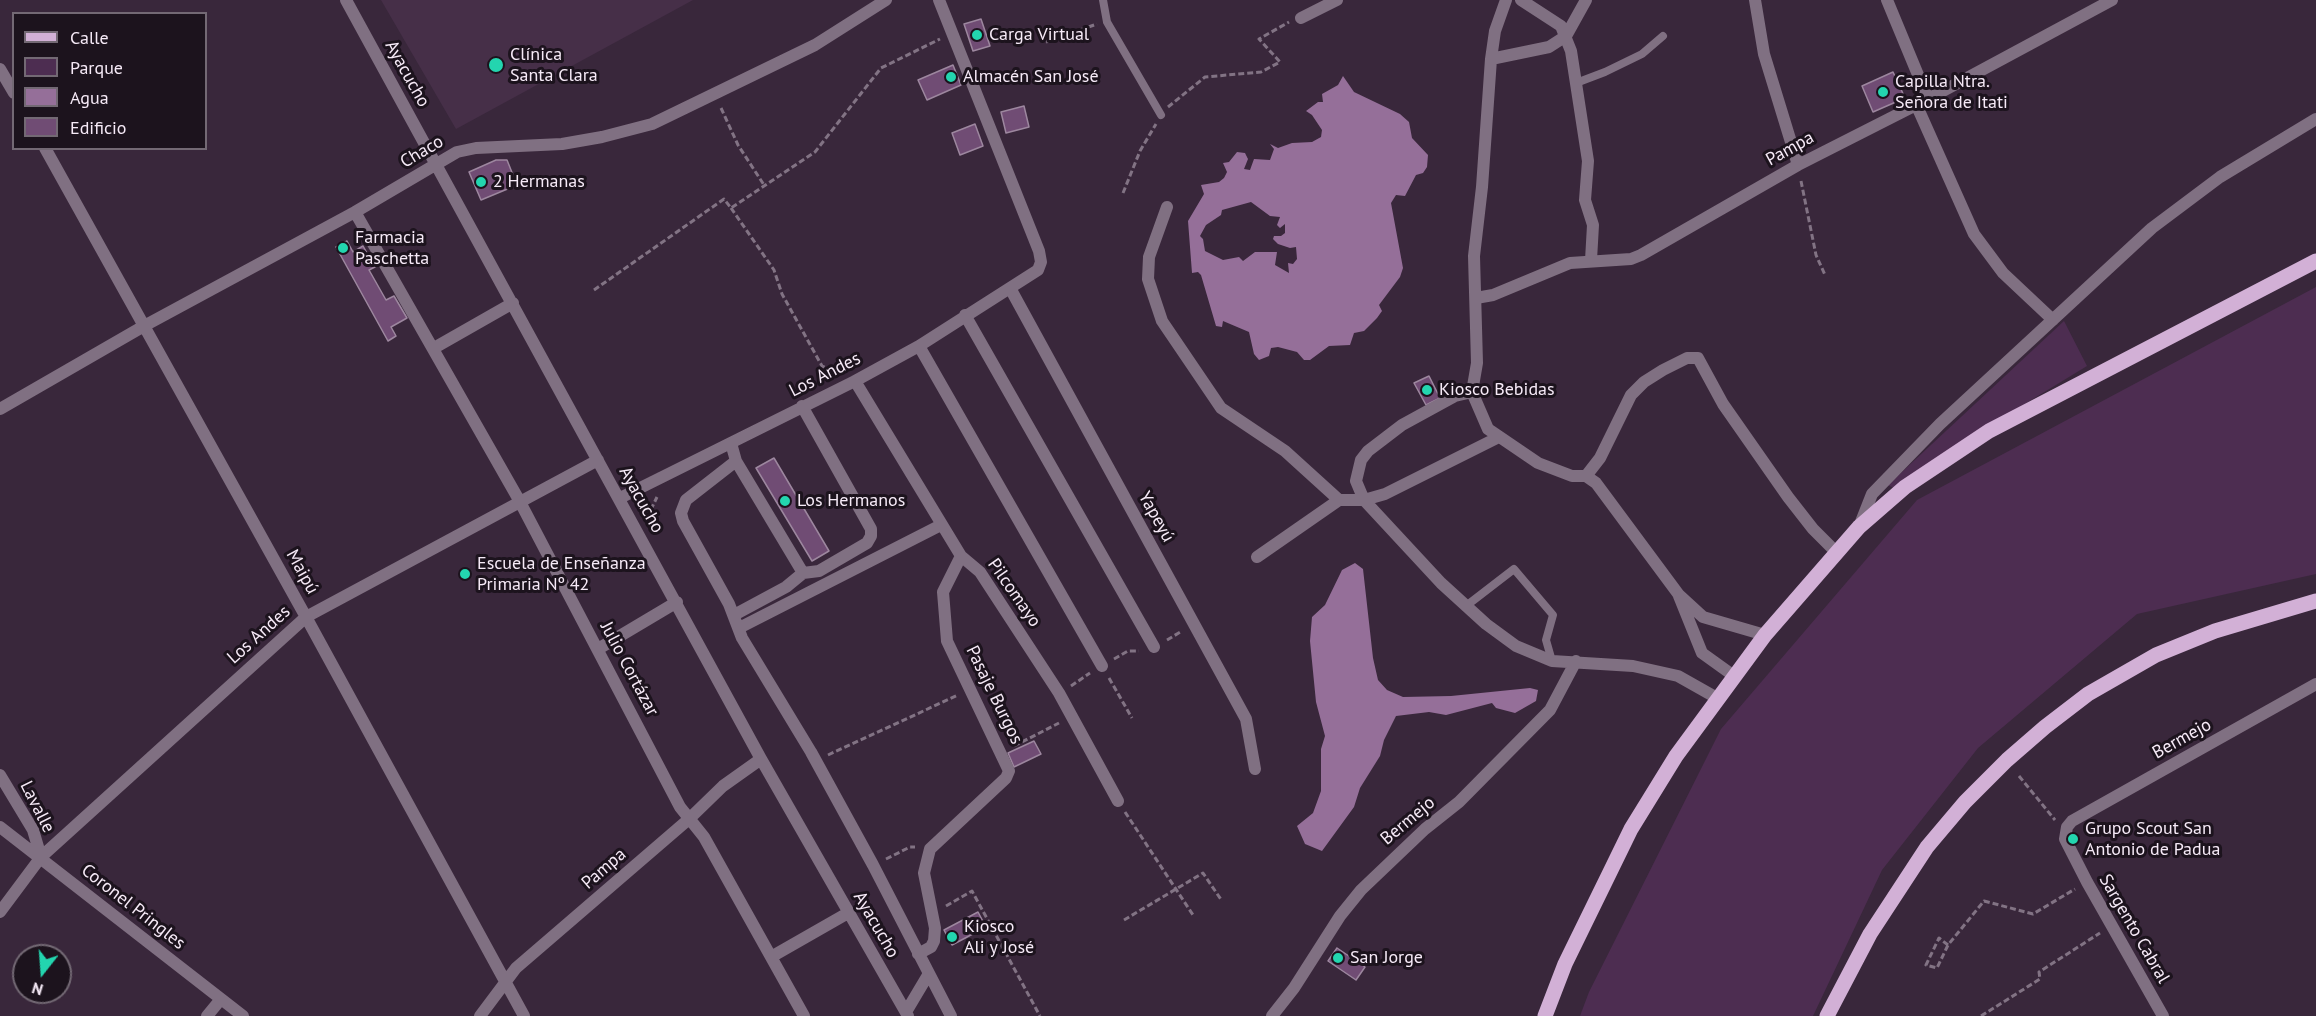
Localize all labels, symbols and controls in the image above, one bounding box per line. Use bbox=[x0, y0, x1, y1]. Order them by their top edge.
legend bbox=[12, 12, 207, 150]
place label: Carga Virtual bbox=[989, 24, 1089, 46]
text: Calle bbox=[70, 26, 109, 49]
marker: Carga Virtual bbox=[970, 28, 984, 42]
street label: Ayacucho bbox=[380, 37, 434, 111]
place label: Clínica Santa Clara bbox=[510, 44, 598, 86]
text: Parque bbox=[70, 56, 123, 79]
marker: Clínica Santa Clara bbox=[487, 56, 505, 74]
place label: Almacén San José bbox=[963, 66, 1099, 88]
marker: Almacén San José bbox=[944, 70, 958, 84]
place label: Capilla Ntra. Señora de Itati bbox=[1895, 71, 2008, 113]
marker: Capilla Ntra. Señora de Itati bbox=[1876, 85, 1890, 99]
text: Agua bbox=[70, 86, 109, 109]
text: Edificio bbox=[70, 116, 126, 139]
street label: Pampa bbox=[1762, 127, 1818, 171]
street label: Chaco bbox=[397, 131, 447, 173]
place label: 2 Hermanas bbox=[493, 171, 585, 193]
marker: 2 Hermanas bbox=[474, 175, 488, 189]
place label: Farmacia Paschetta bbox=[355, 227, 429, 270]
marker: Farmacia Paschetta bbox=[336, 241, 350, 255]
street label: Los Andes bbox=[786, 348, 864, 402]
place label: Kiosco Bebidas bbox=[1439, 379, 1555, 401]
marker: Kiosco Bebidas bbox=[1420, 383, 1434, 397]
street label: Ayacucho bbox=[614, 463, 668, 537]
street label: Yapeyú bbox=[1133, 488, 1179, 546]
place label: Los Hermanos bbox=[797, 490, 905, 512]
marker: Los Hermanos bbox=[778, 494, 792, 508]
street label: Maipú bbox=[281, 546, 323, 598]
place label: Escuela de Enseñanza Primaria Nº 42 bbox=[477, 553, 646, 596]
street label: Pilcomayo bbox=[983, 554, 1045, 632]
marker: Escuela de Enseñanza Primaria Nº 42 bbox=[458, 567, 472, 581]
street label: Los Andes bbox=[223, 601, 295, 669]
street label: Julio Cortázar bbox=[595, 618, 663, 720]
street label: Pasaje Burgos bbox=[961, 642, 1027, 748]
street label: Bermejo bbox=[2149, 714, 2215, 764]
street label: Lavalle bbox=[15, 778, 59, 836]
street label: Bermejo bbox=[1377, 792, 1439, 850]
place label: Grupo Scout San Antonio de Padua bbox=[2085, 818, 2220, 860]
marker: Grupo Scout San Antonio de Padua bbox=[2066, 832, 2080, 846]
street label: Pampa bbox=[577, 844, 631, 894]
street label: Coronel Pringles bbox=[77, 860, 189, 954]
street label: Sargento Cabral bbox=[2094, 871, 2174, 987]
street label: Ayacucho bbox=[848, 888, 904, 962]
place label: Kiosco Ali y José bbox=[964, 916, 1034, 958]
marker: Kiosco Ali y José bbox=[945, 930, 959, 944]
north arrow bbox=[12, 944, 72, 1004]
place label: San Jorge bbox=[1350, 947, 1423, 969]
marker: San Jorge bbox=[1331, 951, 1345, 965]
text: N bbox=[29, 978, 45, 1000]

